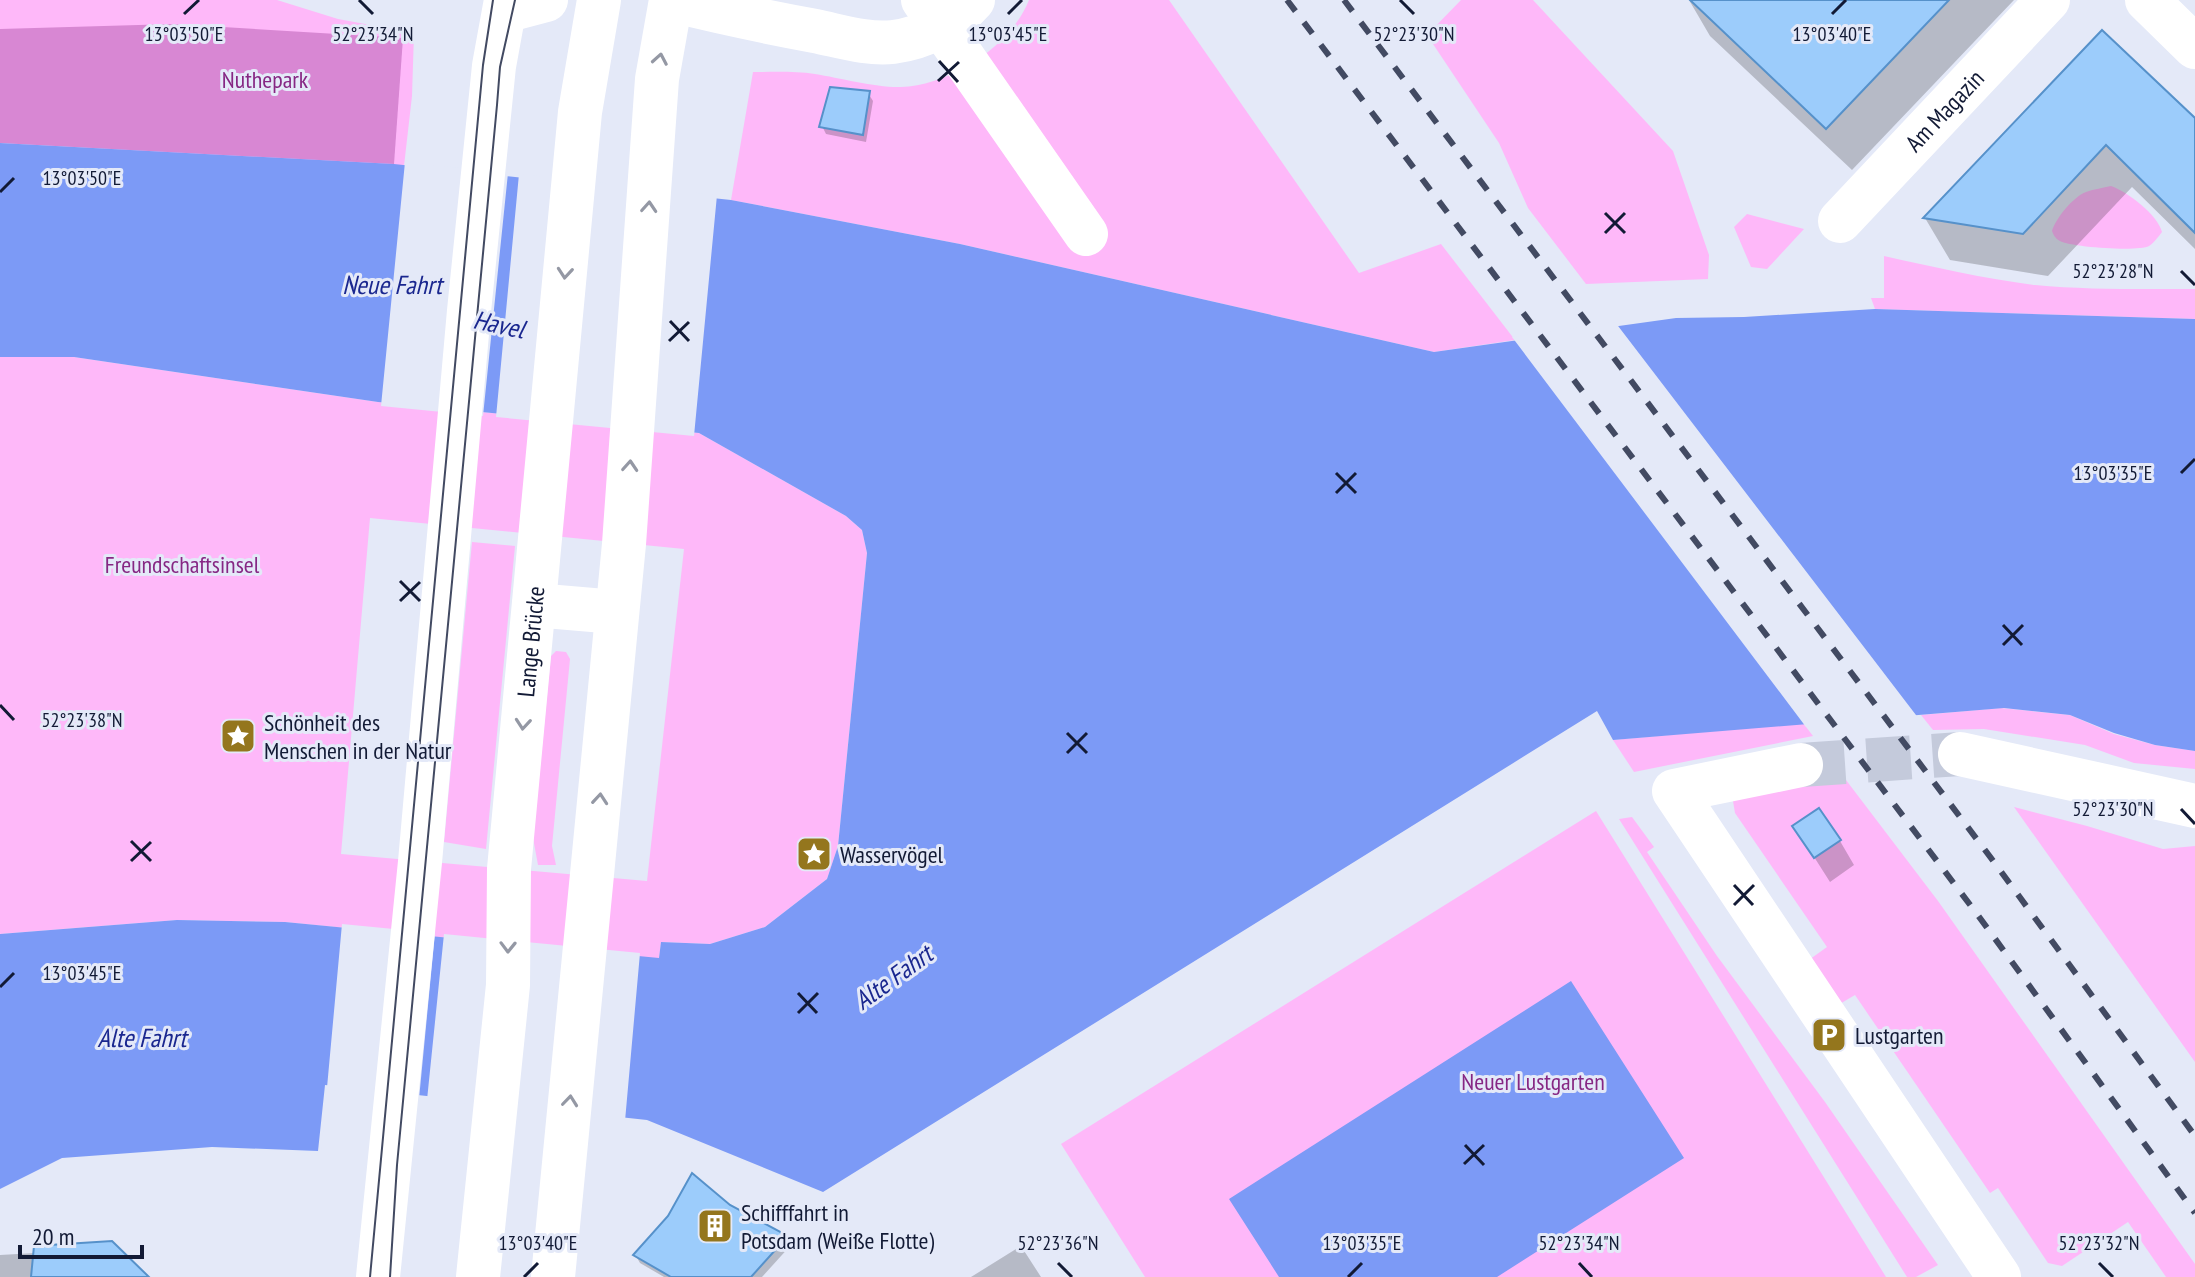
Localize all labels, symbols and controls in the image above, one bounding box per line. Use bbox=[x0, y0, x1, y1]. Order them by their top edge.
text: 13°03'50"E bbox=[145, 21, 223, 47]
text: 52°23'34"N bbox=[333, 21, 413, 47]
text: 13°03'45"E bbox=[969, 21, 1047, 47]
text: 52°23'30"N bbox=[1374, 21, 1454, 47]
text: 13°03'40"E bbox=[1793, 21, 1871, 47]
one-way arrow bbox=[651, 53, 668, 66]
street label: Am Magazin bbox=[1898, 63, 1990, 158]
park label: Nuthepark bbox=[222, 64, 309, 95]
text: 13°03'50"E bbox=[43, 165, 121, 191]
one-way arrow bbox=[640, 200, 657, 213]
text: 52°23'28"N bbox=[2073, 258, 2153, 284]
one-way arrow bbox=[557, 267, 574, 280]
water label: Neue Fahrt bbox=[342, 268, 445, 301]
water label: Havel bbox=[471, 303, 530, 346]
one-way arrow bbox=[621, 459, 638, 472]
text: 13°03'35"E bbox=[2074, 460, 2152, 486]
park label: Freundschaftsinsel bbox=[105, 549, 260, 580]
street label: Lange Brücke bbox=[510, 585, 551, 698]
text: 52°23'38"N bbox=[42, 707, 122, 733]
place label: Schönheit des Menschen in der Natur bbox=[264, 707, 452, 766]
place icon: Schönheit des Menschen in der Natur bbox=[219, 717, 257, 755]
one-way arrow bbox=[514, 718, 531, 731]
one-way arrow bbox=[591, 792, 608, 805]
text: 52°23'30"N bbox=[2073, 796, 2153, 822]
place icon: Wasservögel bbox=[795, 835, 833, 873]
place label: Wasservögel bbox=[840, 839, 944, 870]
water label: Alte Fahrt bbox=[847, 936, 941, 1017]
one-way arrow bbox=[499, 941, 517, 954]
text: 13°03'45"E bbox=[43, 960, 121, 986]
parking icon: Lustgarten bbox=[1810, 1016, 1848, 1054]
place label: Lustgarten bbox=[1855, 1020, 1944, 1051]
water label: Alte Fahrt bbox=[97, 1021, 189, 1054]
park label: Neuer Lustgarten bbox=[1461, 1066, 1605, 1097]
one-way arrow bbox=[562, 1094, 579, 1107]
place label: Schifffahrt in Potsdam (Weiße Flotte) bbox=[741, 1197, 934, 1256]
building icon: Schifffahrt in Potsdam (Weiße Flotte) bbox=[696, 1207, 734, 1245]
scale bar bbox=[20, 1209, 142, 1259]
text: 20 m bbox=[32, 1221, 74, 1252]
text: 13°03'40"E bbox=[499, 1230, 577, 1256]
text: 52°23'36"N bbox=[1018, 1230, 1098, 1256]
text: 13°03'35"E bbox=[1323, 1230, 1401, 1256]
text: 52°23'34"N bbox=[1539, 1230, 1619, 1256]
text: 52°23'32"N bbox=[2059, 1230, 2139, 1256]

